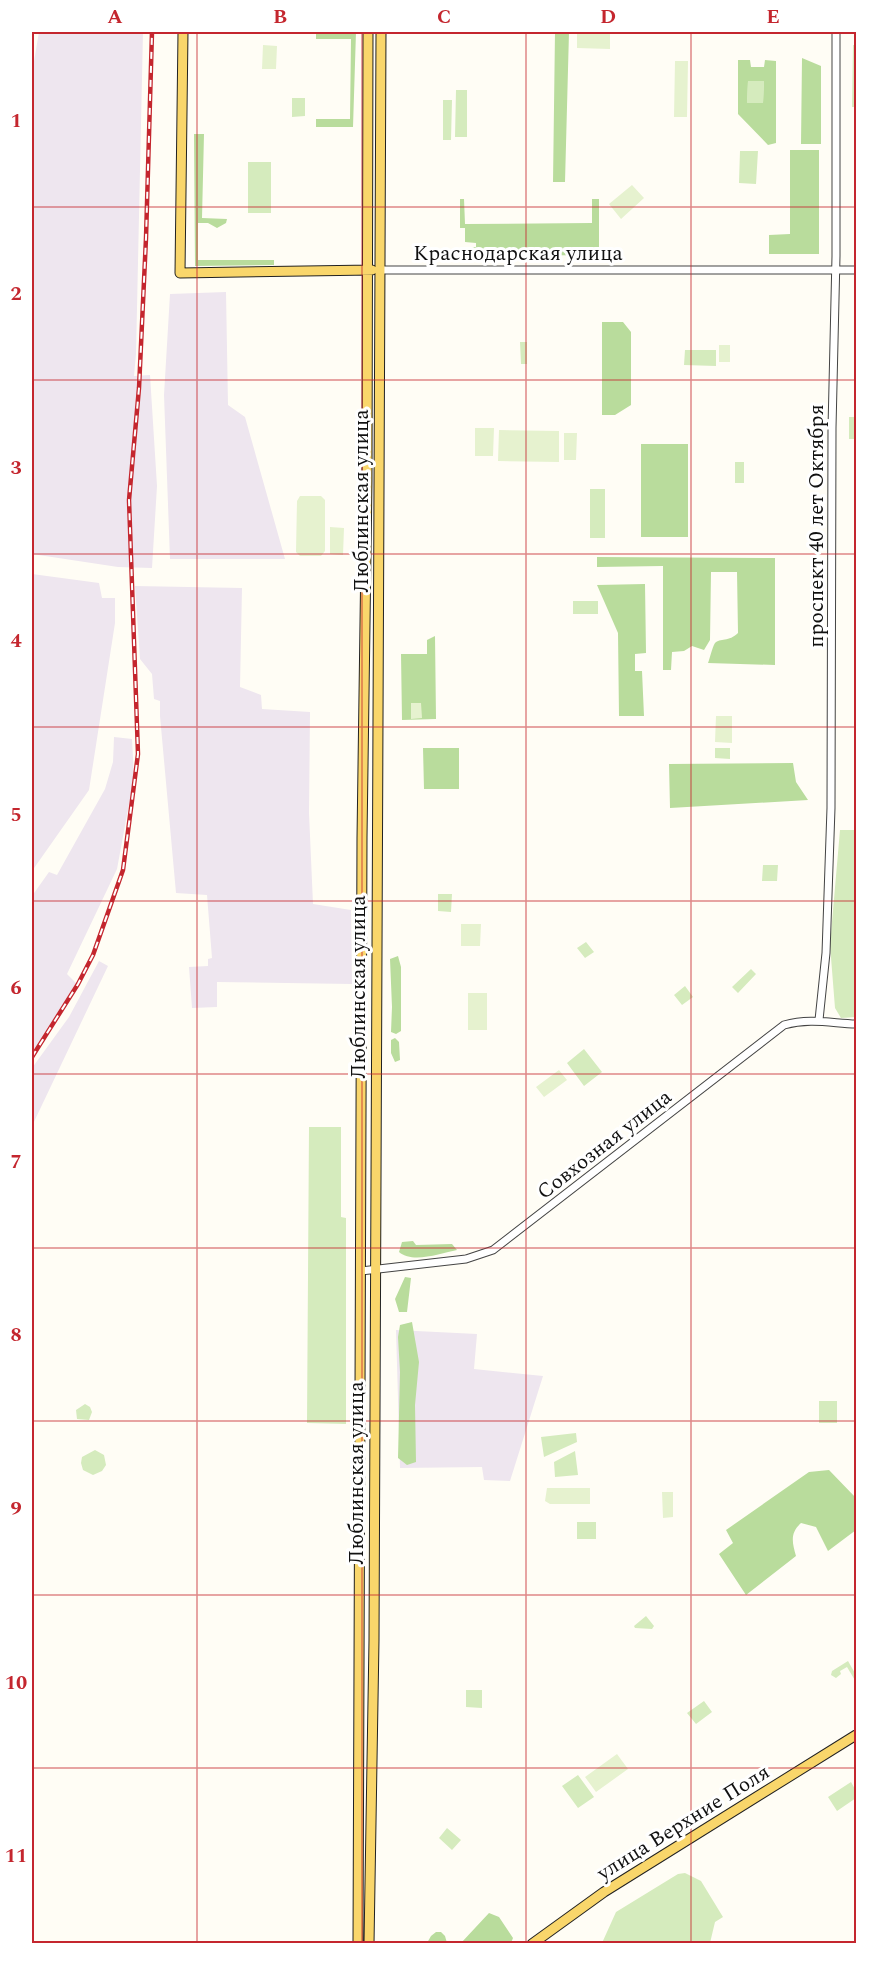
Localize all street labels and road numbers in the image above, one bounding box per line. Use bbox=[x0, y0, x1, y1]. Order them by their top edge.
street label: Краснодарская улица bbox=[413, 238, 624, 270]
street label: проспект 40 лет Октября bbox=[801, 404, 833, 648]
street label: Люблинская улица bbox=[346, 409, 378, 593]
street label: Люблинская улица bbox=[343, 895, 375, 1079]
street label: Совхозная улица bbox=[530, 1081, 680, 1208]
street label: Люблинская улица bbox=[341, 1381, 373, 1565]
street label: улица Верхние Поля bbox=[590, 1757, 776, 1890]

